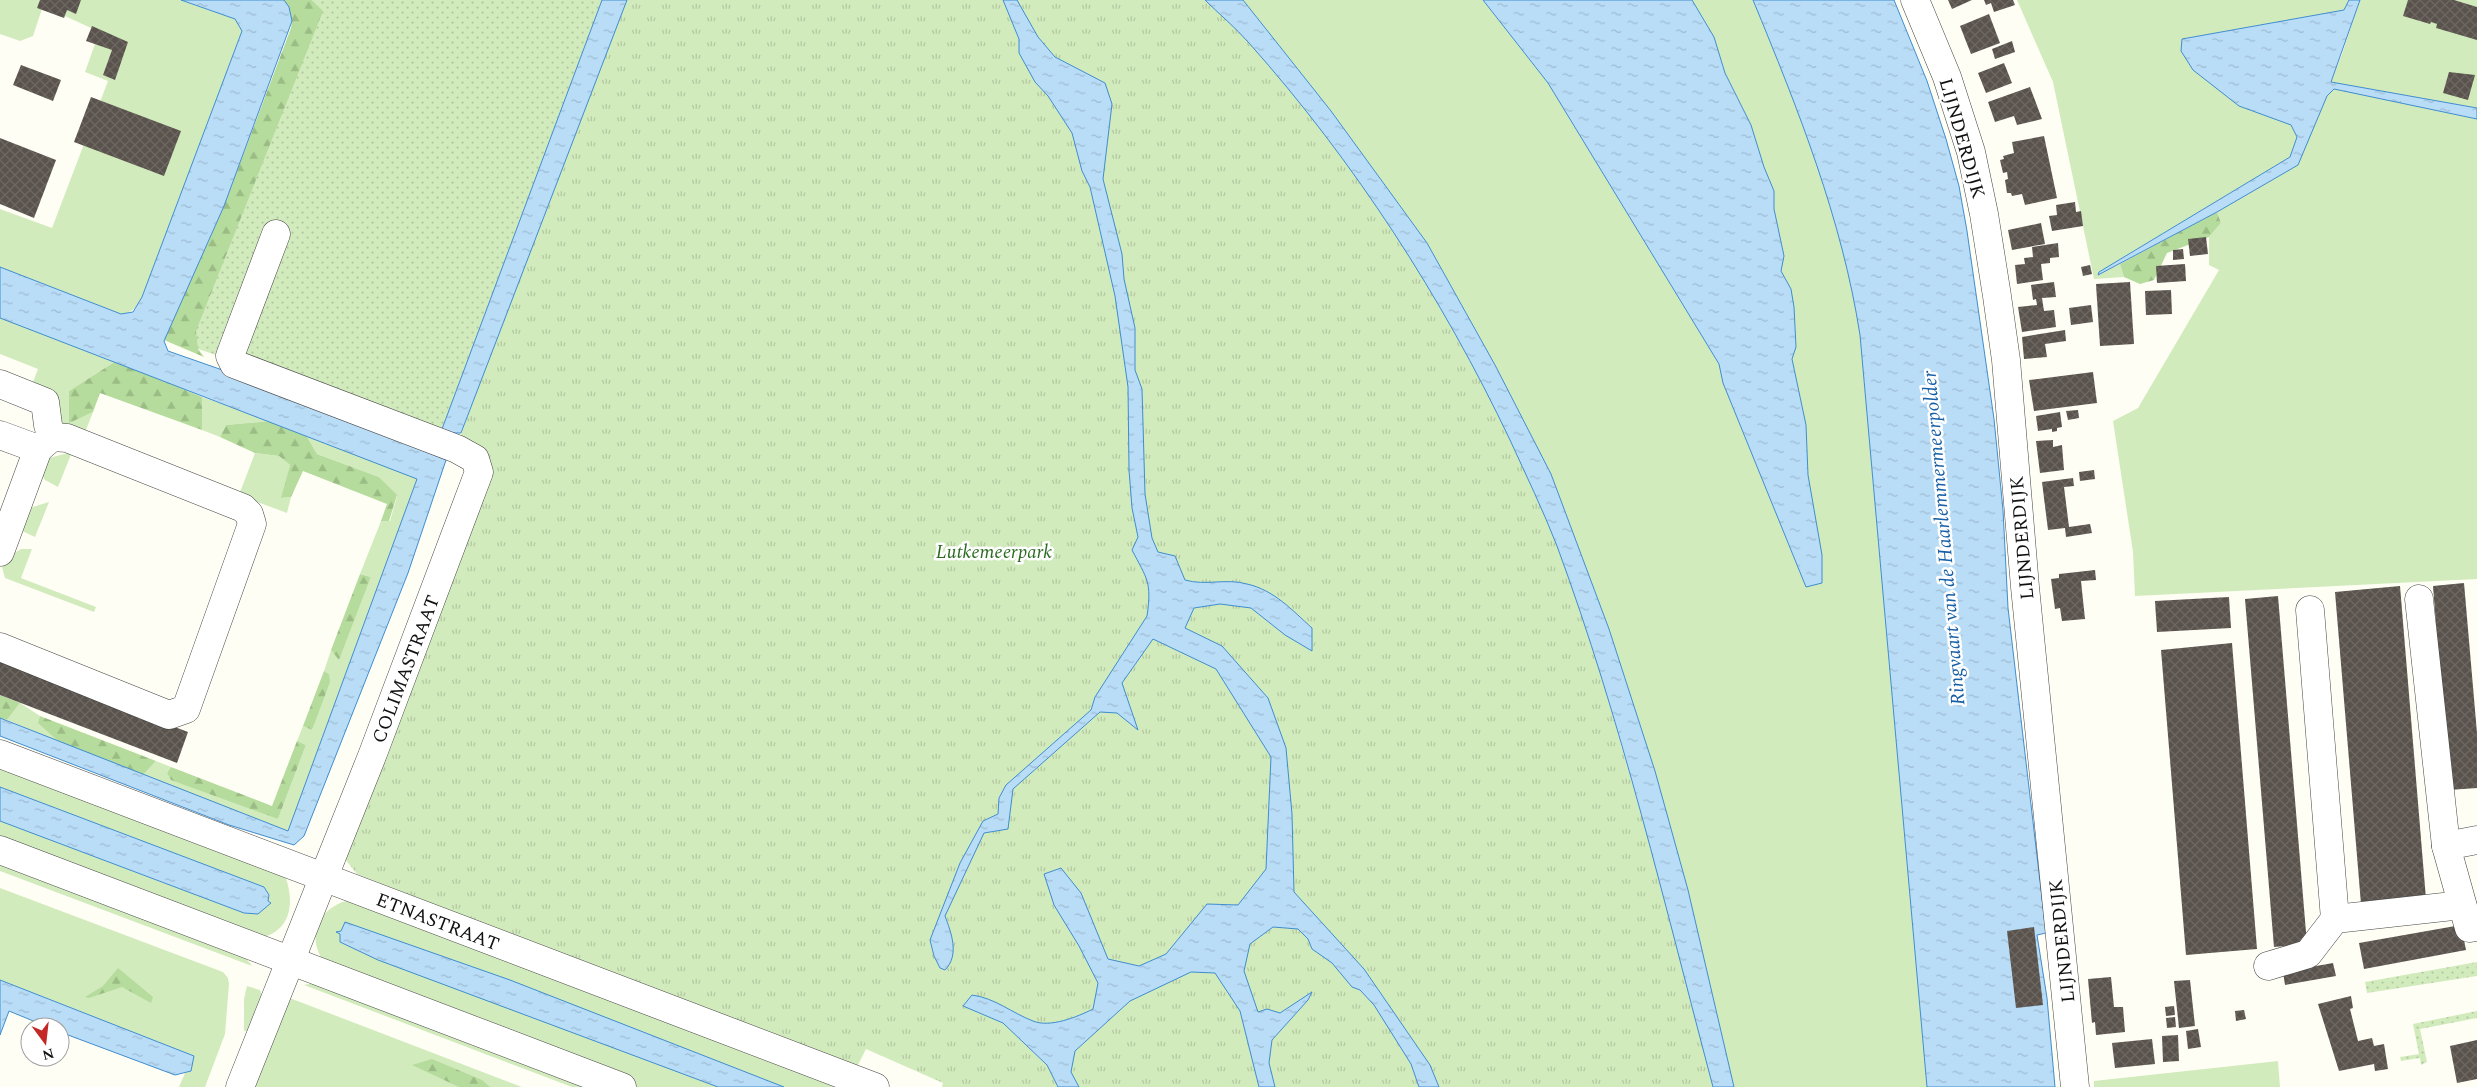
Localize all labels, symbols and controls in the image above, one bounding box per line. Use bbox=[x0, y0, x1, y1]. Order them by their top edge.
street label: LIJNDERDIJK bbox=[1931, 75, 1993, 202]
water label: Ringvaart van de Haarlemmermeerpolder bbox=[1914, 368, 1974, 707]
street label: LIJNDERDIJK bbox=[2003, 474, 2042, 601]
park label: Lutkemeerpark bbox=[936, 538, 1052, 567]
street label: COLIMASTRAAT bbox=[365, 591, 448, 748]
street label: LIJNDERDIJK bbox=[2042, 877, 2083, 1004]
street label: ETNASTRAAT bbox=[372, 886, 503, 959]
north arrow bbox=[20, 1017, 70, 1067]
text: N bbox=[40, 1042, 56, 1066]

